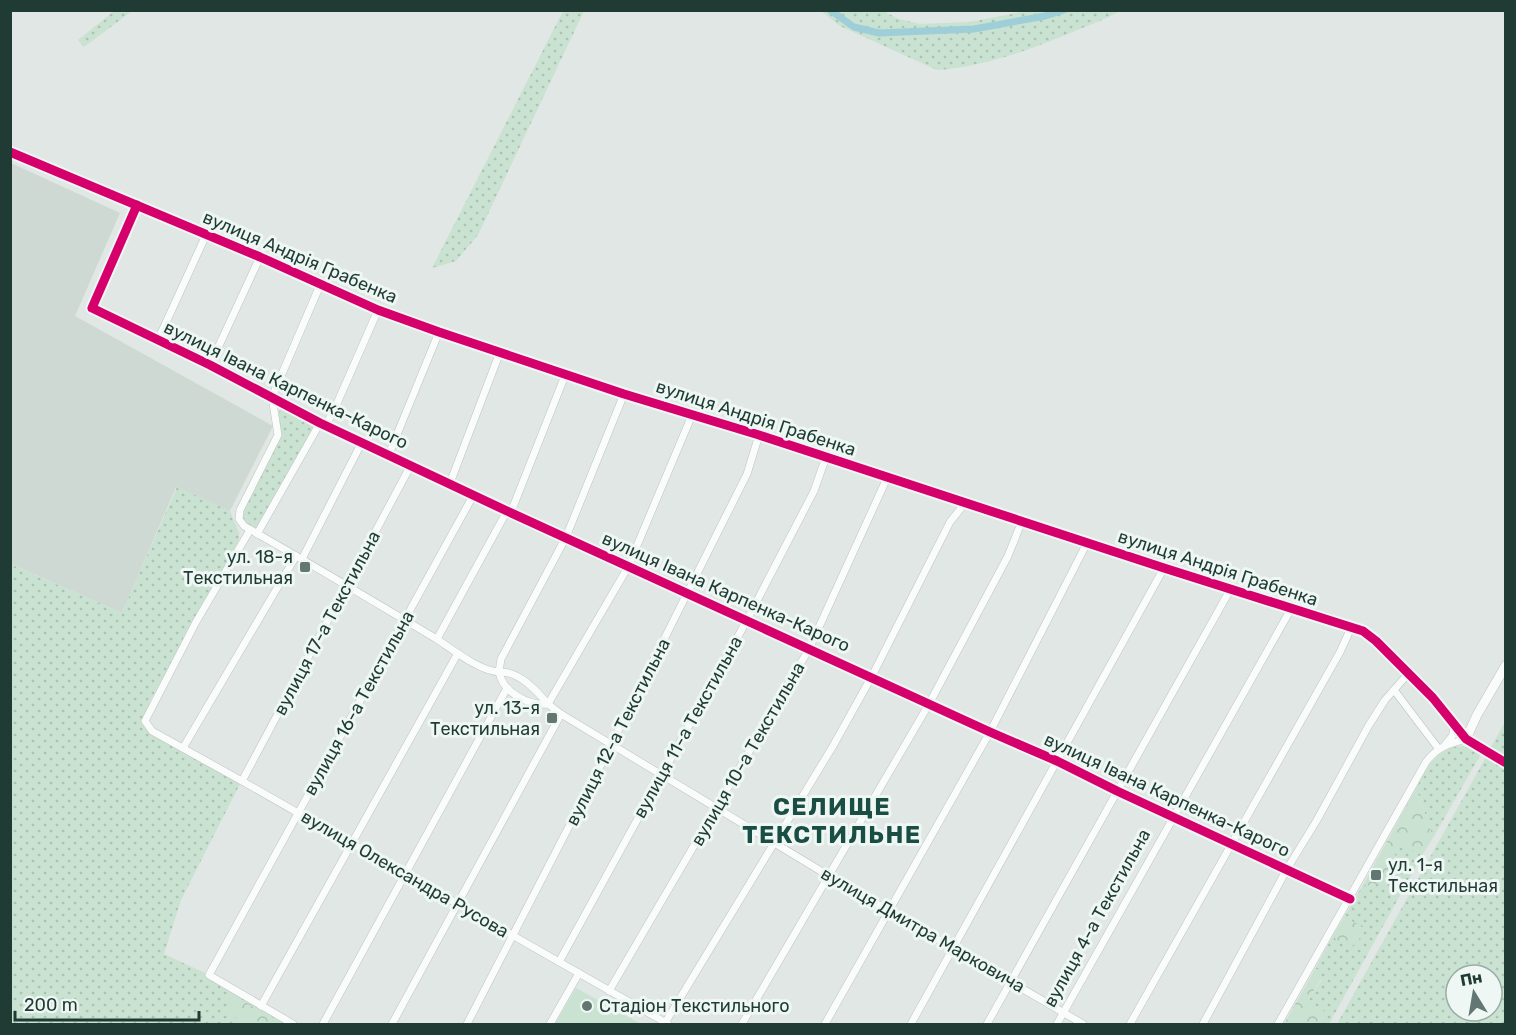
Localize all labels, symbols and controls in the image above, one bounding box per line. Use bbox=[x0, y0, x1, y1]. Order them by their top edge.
street label: вулиця Андрія Грабенка bbox=[200, 206, 400, 308]
street label: вулиця Івана Карпенка-Карого bbox=[160, 316, 412, 454]
street label: вулиця Андрія Грабенка bbox=[653, 375, 859, 461]
street label: вулиця Андрія Грабенка bbox=[1115, 525, 1321, 611]
street label: вулиця 17-а Текстильна bbox=[269, 527, 385, 719]
street label: вулиця Івана Карпенка-Карого bbox=[599, 527, 853, 657]
place label: ул. 18-я Текстильная bbox=[183, 546, 293, 589]
marker: ул. 18-я Текстильная bbox=[298, 560, 312, 574]
street label: вулиця 16-а Текстильна bbox=[299, 607, 419, 799]
street label: вулиця 11-а Текстильна bbox=[629, 632, 747, 822]
street label: вулиця 12-а Текстильна bbox=[561, 635, 675, 829]
street label: вулиця 10-а Текстильна bbox=[686, 658, 810, 850]
place label: ул. 13-я Текстильная bbox=[430, 697, 540, 740]
marker: ул. 13-я Текстильная bbox=[545, 711, 559, 725]
street label: вулиця Івана Карпенка-Карого bbox=[1041, 728, 1293, 862]
district label: СЕЛИЩЕ ТЕКСТИЛЬНЕ bbox=[742, 793, 922, 849]
street label: вулиця Олександра Русова bbox=[297, 805, 513, 943]
street label: вулиця 4-а Текстильна bbox=[1039, 825, 1155, 1011]
place label: ул. 1-я Текстильная bbox=[1388, 854, 1498, 897]
street label: вулиця Дмитра Марковича bbox=[817, 863, 1029, 997]
marker: ул. 1-я Текстильная bbox=[1369, 868, 1383, 882]
north arrow bbox=[1444, 963, 1504, 1023]
text: Пн bbox=[1459, 967, 1484, 990]
scale bar bbox=[15, 984, 200, 1022]
text: 200 m bbox=[24, 994, 78, 1016]
place label: Стадіон Текстильного bbox=[599, 995, 789, 1017]
marker: Стадіон Текстильного bbox=[580, 999, 594, 1013]

